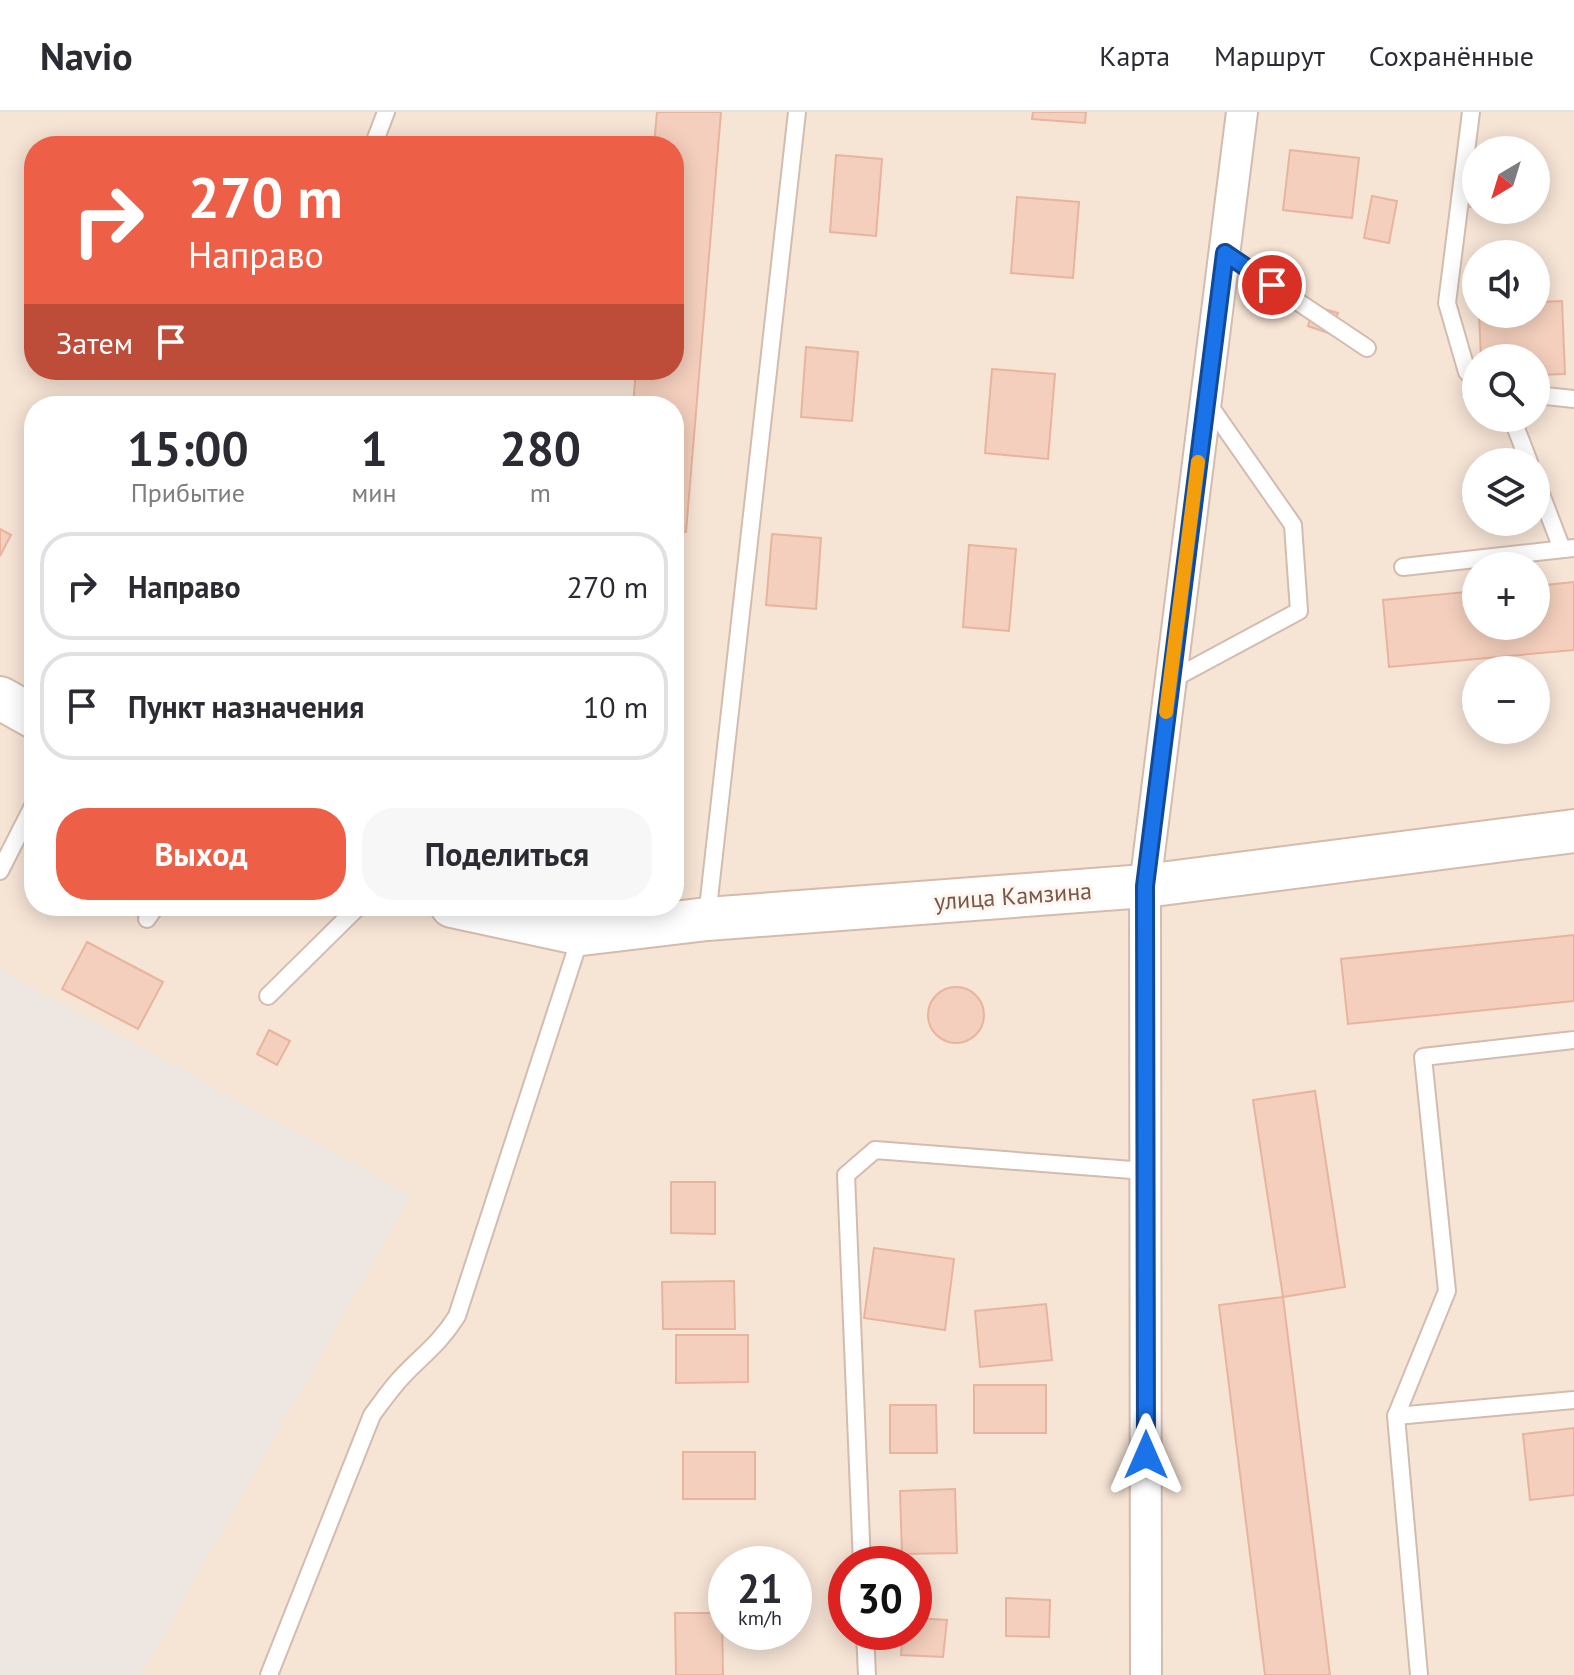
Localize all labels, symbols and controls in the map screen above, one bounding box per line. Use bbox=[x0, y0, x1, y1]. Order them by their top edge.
text: Navio bbox=[40, 31, 133, 80]
text: Карта bbox=[1099, 37, 1170, 74]
text: Маршрут bbox=[1214, 37, 1325, 74]
text: Сохранённые bbox=[1369, 37, 1534, 74]
north arrow bbox=[1462, 136, 1550, 224]
map controls bbox=[1462, 136, 1550, 744]
text: 270 m bbox=[188, 161, 343, 233]
icon: right bbox=[56, 168, 160, 272]
text: Направо bbox=[188, 231, 324, 278]
button: sound bbox=[1462, 240, 1550, 328]
pin bbox=[1238, 251, 1306, 319]
icon: arrive bbox=[1250, 263, 1294, 307]
icon: arrive bbox=[149, 320, 193, 364]
text: Затем bbox=[56, 323, 133, 362]
button: search bbox=[1462, 344, 1550, 432]
text: 15:00 bbox=[127, 417, 249, 479]
text: 1 bbox=[360, 417, 388, 479]
text: 280 bbox=[499, 417, 581, 479]
button: layers bbox=[1462, 448, 1550, 536]
text: Прибытие bbox=[131, 476, 245, 509]
text: мин bbox=[352, 476, 397, 509]
text: m bbox=[530, 476, 551, 509]
button: + bbox=[1462, 552, 1550, 640]
icon: right bbox=[60, 564, 104, 608]
text: Направо bbox=[128, 567, 241, 606]
text: 270 m bbox=[567, 567, 648, 606]
button: − bbox=[1462, 656, 1550, 744]
icon: arrive bbox=[60, 684, 104, 728]
text: Пункт назначения bbox=[128, 687, 364, 726]
text: 10 m bbox=[583, 687, 648, 726]
button: Выход bbox=[56, 808, 346, 900]
button: Поделиться bbox=[362, 808, 652, 900]
street label: улица Камзина bbox=[933, 875, 1093, 917]
position arrow bbox=[1104, 1413, 1188, 1497]
speed limit sign: 30 bbox=[828, 1546, 932, 1650]
text: 21 bbox=[737, 1562, 783, 1614]
text: km/h bbox=[738, 1605, 782, 1631]

